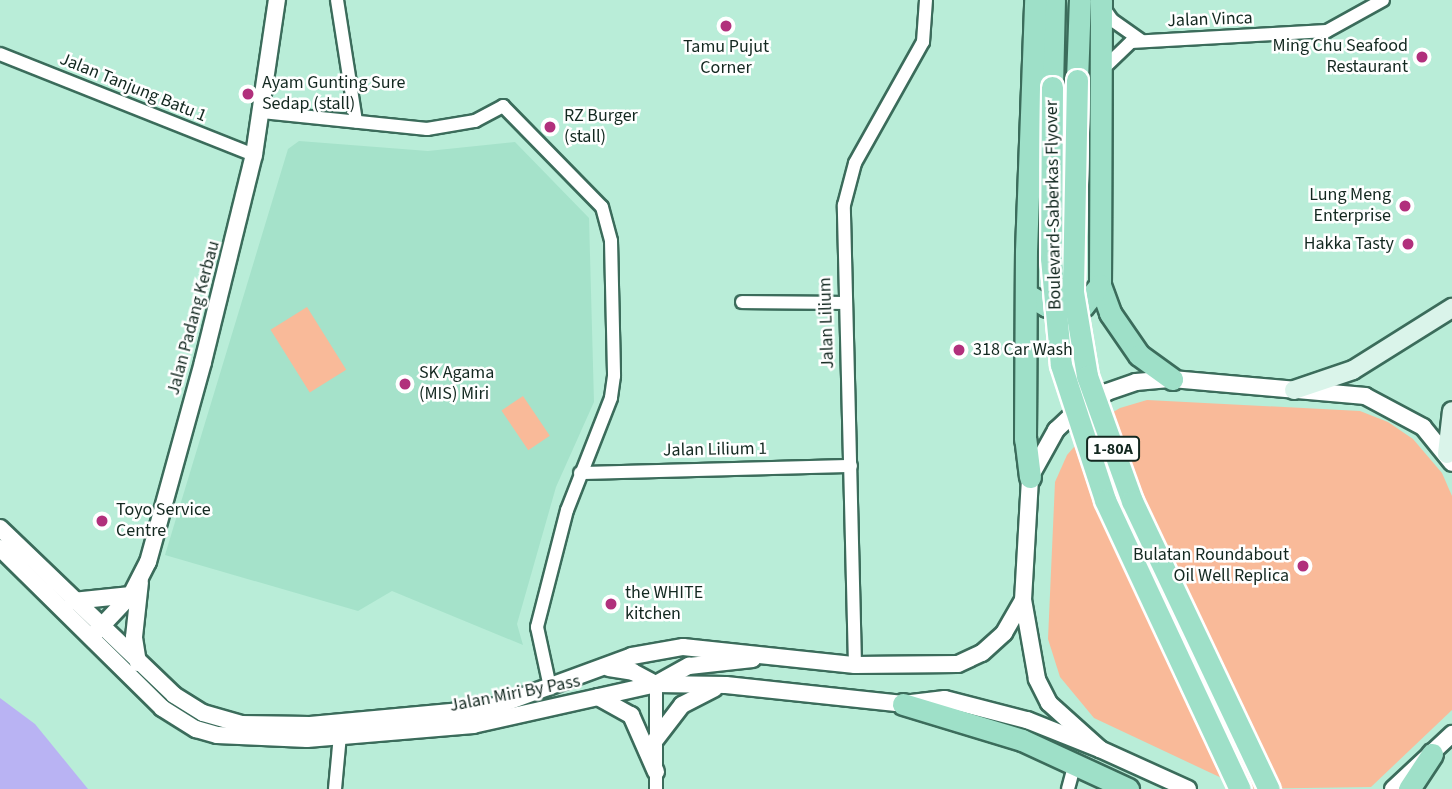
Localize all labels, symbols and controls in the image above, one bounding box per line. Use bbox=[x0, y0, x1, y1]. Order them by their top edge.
street label: Jalan Vinca bbox=[1167, 8, 1253, 32]
marker: Tamu Pujut Corner bbox=[718, 18, 734, 34]
place label: Ming Chu Seafood Restaurant bbox=[1273, 36, 1408, 78]
place label: Tamu Pujut Corner bbox=[683, 37, 769, 80]
street label: Jalan Tanjung Batu 1 bbox=[56, 49, 210, 127]
marker: Ming Chu Seafood Restaurant bbox=[1414, 49, 1430, 65]
place label: Ayam Gunting Sure Sedap (stall) bbox=[262, 73, 405, 116]
marker: Ayam Gunting Sure Sedap (stall) bbox=[240, 86, 256, 102]
street label: Boulevard-Saberkas Flyover bbox=[1041, 100, 1067, 310]
place label: RZ Burger (stall) bbox=[564, 106, 638, 148]
marker: RZ Burger (stall) bbox=[542, 119, 558, 135]
place label: Lung Meng Enterprise bbox=[1309, 185, 1391, 228]
marker: Lung Meng Enterprise bbox=[1397, 198, 1413, 214]
place label: Hakka Tasty bbox=[1304, 233, 1394, 255]
marker: Hakka Tasty bbox=[1400, 236, 1416, 252]
street label: Jalan Padang Kerbau bbox=[163, 238, 225, 398]
street label: Jalan Lilium bbox=[815, 277, 839, 369]
place label: 318 Car Wash bbox=[973, 339, 1073, 361]
marker: 318 Car Wash bbox=[951, 342, 967, 358]
place label: SK Agama (MIS) Miri bbox=[419, 363, 494, 406]
marker: SK Agama (MIS) Miri bbox=[397, 376, 413, 392]
road number: 1-80A bbox=[1085, 436, 1141, 462]
street label: Jalan Lilium 1 bbox=[663, 438, 767, 462]
place label: Toyo Service Centre bbox=[116, 500, 211, 542]
marker: Toyo Service Centre bbox=[94, 513, 110, 529]
place label: Bulatan Roundabout Oil Well Replica bbox=[1133, 545, 1289, 588]
marker: Bulatan Roundabout Oil Well Replica bbox=[1295, 558, 1311, 574]
place label: the WHITE kitchen bbox=[625, 583, 703, 626]
marker: the WHITE kitchen bbox=[603, 596, 619, 612]
street label: Jalan Miri By Pass bbox=[448, 671, 582, 717]

